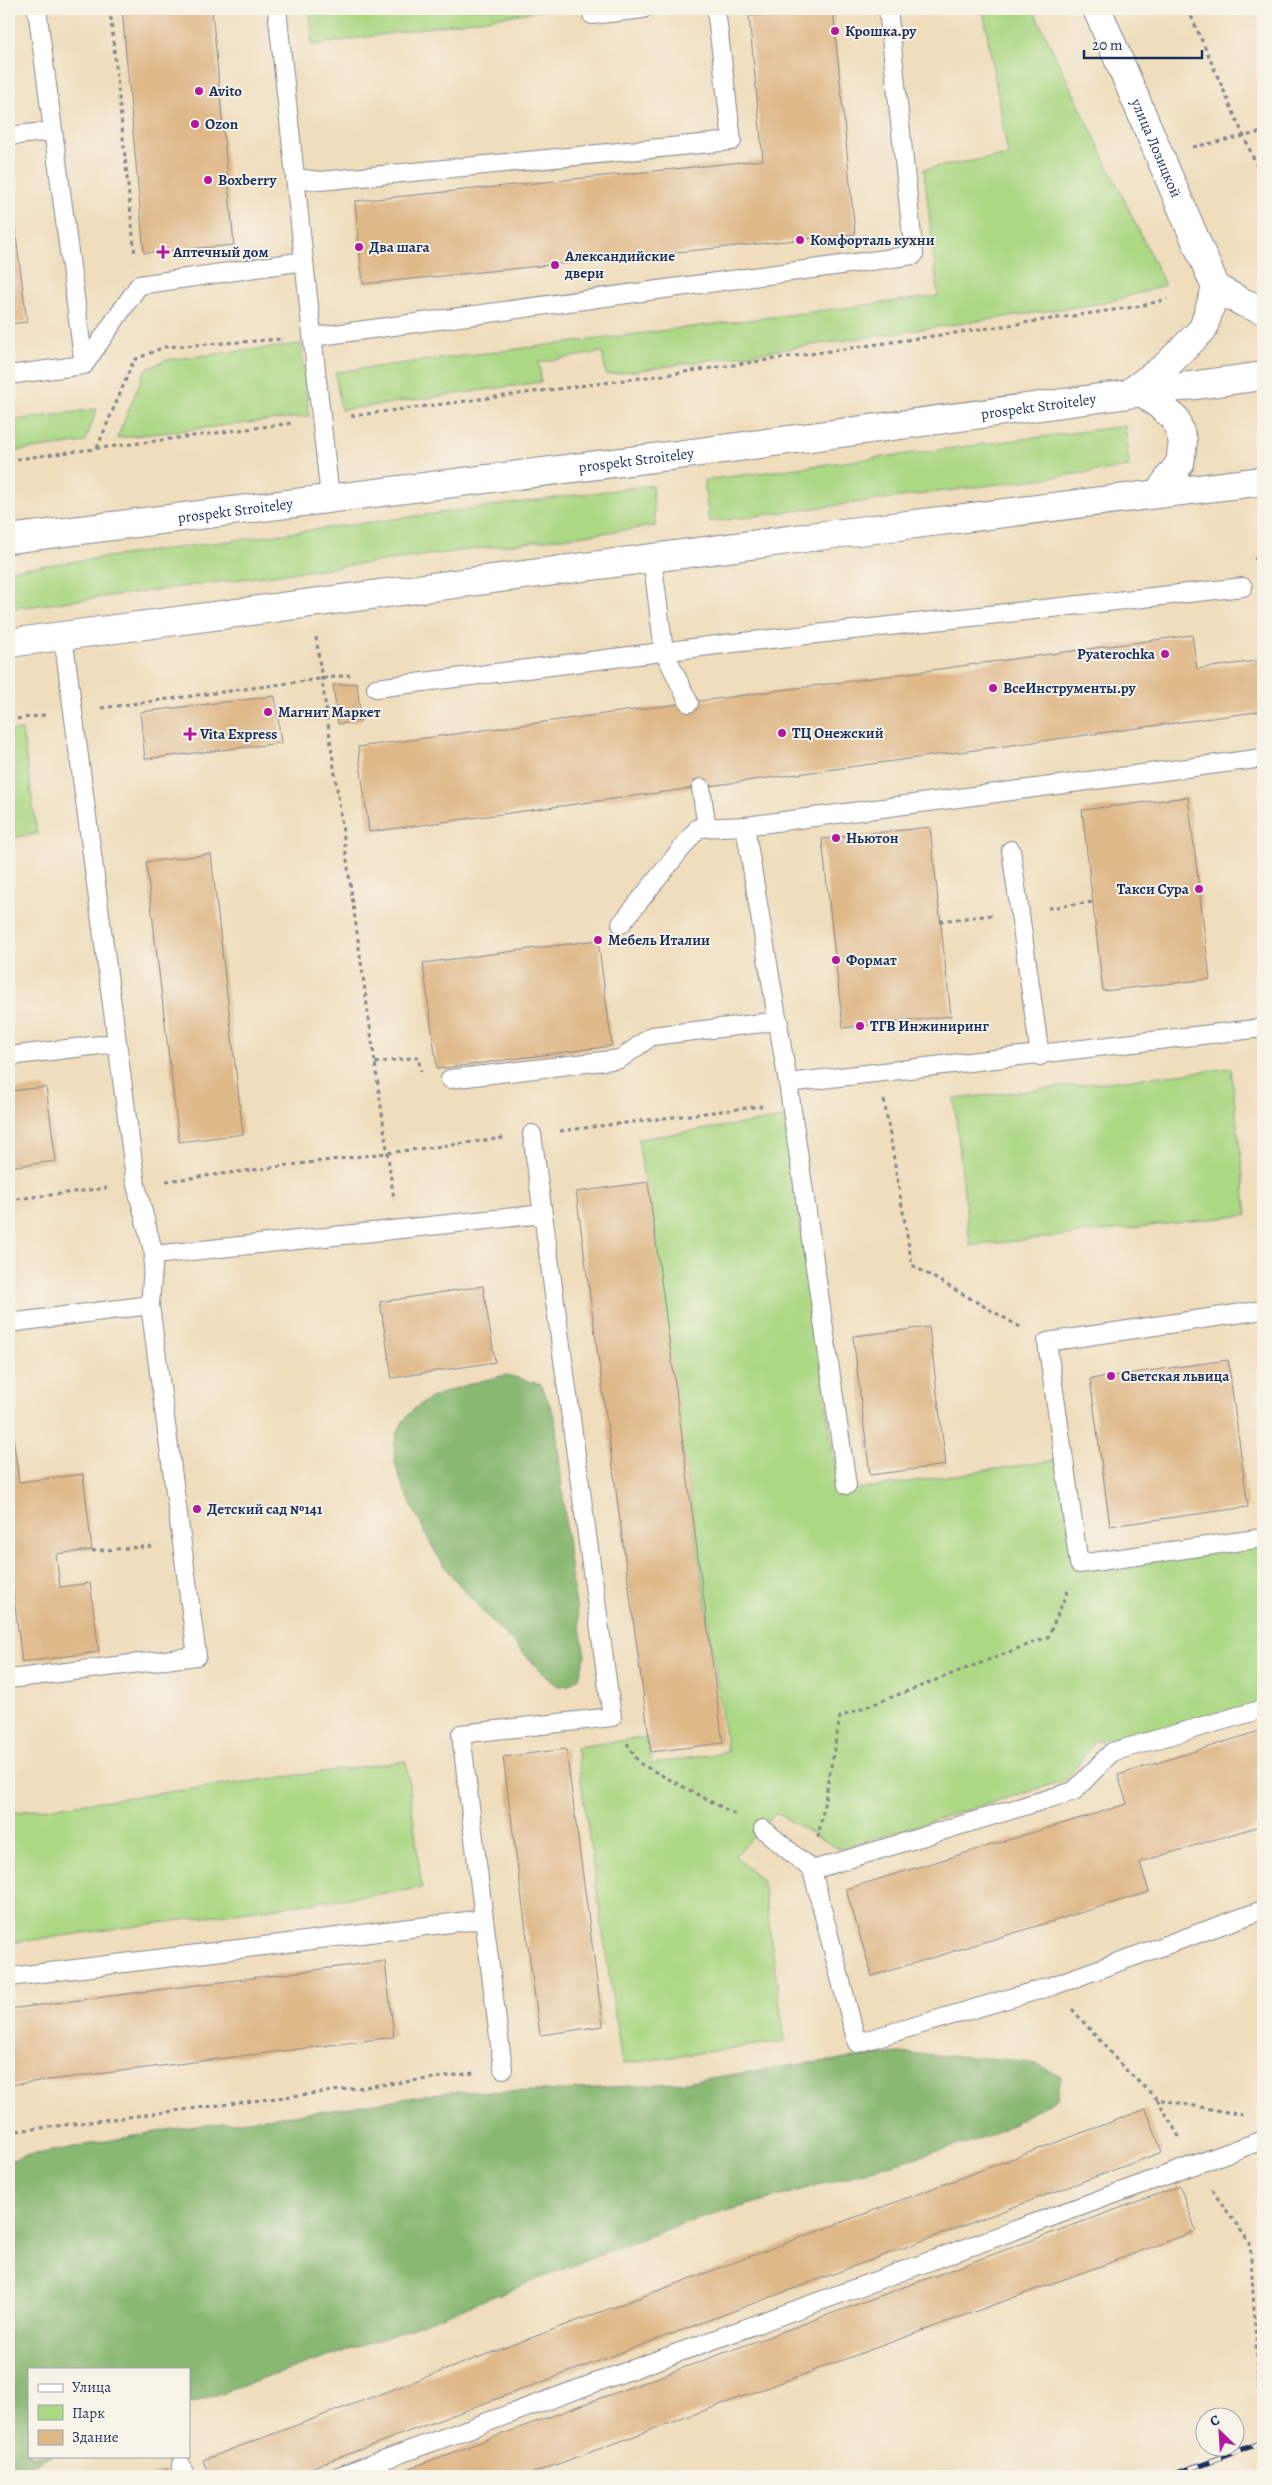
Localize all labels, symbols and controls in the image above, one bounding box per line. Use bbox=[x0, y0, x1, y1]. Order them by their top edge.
place label: Крошка.ру bbox=[845, 21, 917, 41]
marker: Крошка.ру bbox=[829, 25, 841, 37]
scale bar bbox=[1084, 28, 1202, 60]
text: 20 m bbox=[1092, 35, 1123, 55]
place label: Avito bbox=[208, 81, 242, 101]
marker: Avito bbox=[193, 85, 205, 97]
street label: улица Лозицкой bbox=[1126, 94, 1186, 201]
place label: Ozon bbox=[205, 114, 239, 134]
marker: Ozon bbox=[189, 118, 201, 130]
place label: Boxberry bbox=[218, 170, 277, 190]
marker: Boxberry bbox=[202, 174, 214, 186]
place label: Комфорталь кухни bbox=[810, 230, 935, 250]
marker: Комфорталь кухни bbox=[794, 234, 806, 246]
place label: Два шага bbox=[369, 237, 431, 257]
marker: Два шага bbox=[353, 241, 365, 253]
place label: Аптечный дом bbox=[172, 242, 269, 262]
marker: Аптечный дом bbox=[157, 246, 169, 258]
place label: Александийские двери bbox=[564, 246, 675, 283]
marker: Александийские двери bbox=[549, 259, 561, 271]
street label: prospekt Stroiteley bbox=[980, 389, 1098, 424]
street label: prospekt Stroiteley bbox=[577, 443, 695, 477]
street label: prospekt Stroiteley bbox=[176, 493, 294, 528]
place label: Pyaterochka bbox=[1077, 644, 1156, 664]
marker: Pyaterochka bbox=[1159, 648, 1171, 660]
place label: ВсеИнструменты.ру bbox=[1003, 678, 1137, 698]
marker: ВсеИнструменты.ру bbox=[987, 682, 999, 694]
place label: Магнит Маркет bbox=[278, 702, 381, 722]
marker: Магнит Маркет bbox=[262, 706, 274, 718]
place label: ТЦ Онежский bbox=[792, 723, 884, 743]
place label: Vita Express bbox=[199, 724, 277, 744]
marker: ТЦ Онежский bbox=[776, 727, 788, 739]
marker: Vita Express bbox=[184, 728, 196, 740]
place label: Ньютон bbox=[846, 828, 899, 848]
marker: Ньютон bbox=[830, 832, 842, 844]
place label: Такси Сура bbox=[1117, 879, 1190, 899]
marker: Такси Сура bbox=[1193, 883, 1205, 895]
place label: Мебель Италии bbox=[608, 930, 710, 950]
marker: Мебель Италии bbox=[592, 934, 604, 946]
place label: Формат bbox=[846, 950, 897, 970]
marker: Формат bbox=[830, 954, 842, 966]
place label: ТГВ Инжиниринг bbox=[870, 1016, 989, 1036]
marker: ТГВ Инжиниринг bbox=[854, 1020, 866, 1032]
place label: Светская львица bbox=[1121, 1366, 1230, 1386]
marker: Светская львица bbox=[1105, 1370, 1117, 1382]
place label: Детский сад №141 bbox=[207, 1499, 323, 1519]
marker: Детский сад №141 bbox=[191, 1503, 203, 1515]
legend bbox=[28, 2368, 190, 2458]
text: Улица bbox=[72, 2377, 111, 2397]
text: Парк bbox=[72, 2403, 105, 2423]
north arrow bbox=[1194, 2408, 1244, 2458]
text: С bbox=[1207, 2410, 1223, 2431]
text: Здание bbox=[72, 2427, 119, 2447]

